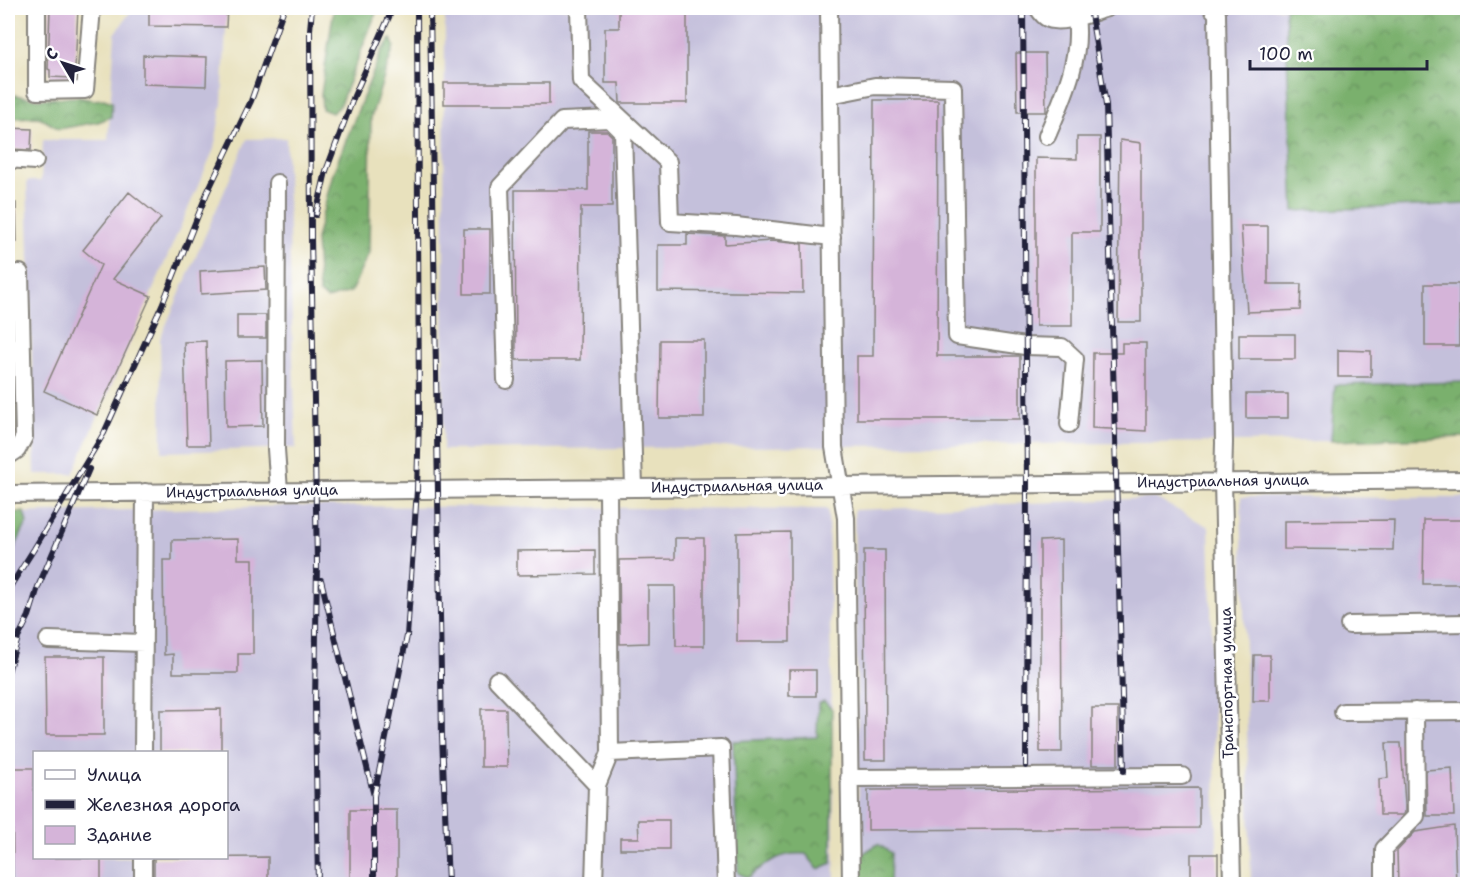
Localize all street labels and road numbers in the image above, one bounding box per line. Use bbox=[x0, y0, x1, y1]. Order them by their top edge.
street label: Индустриальная улица bbox=[1137, 469, 1310, 492]
street label: Индустриальная улица bbox=[651, 474, 824, 497]
street label: Индустриальная улица bbox=[166, 479, 339, 502]
street label: Транспортная улица bbox=[1216, 606, 1238, 759]

